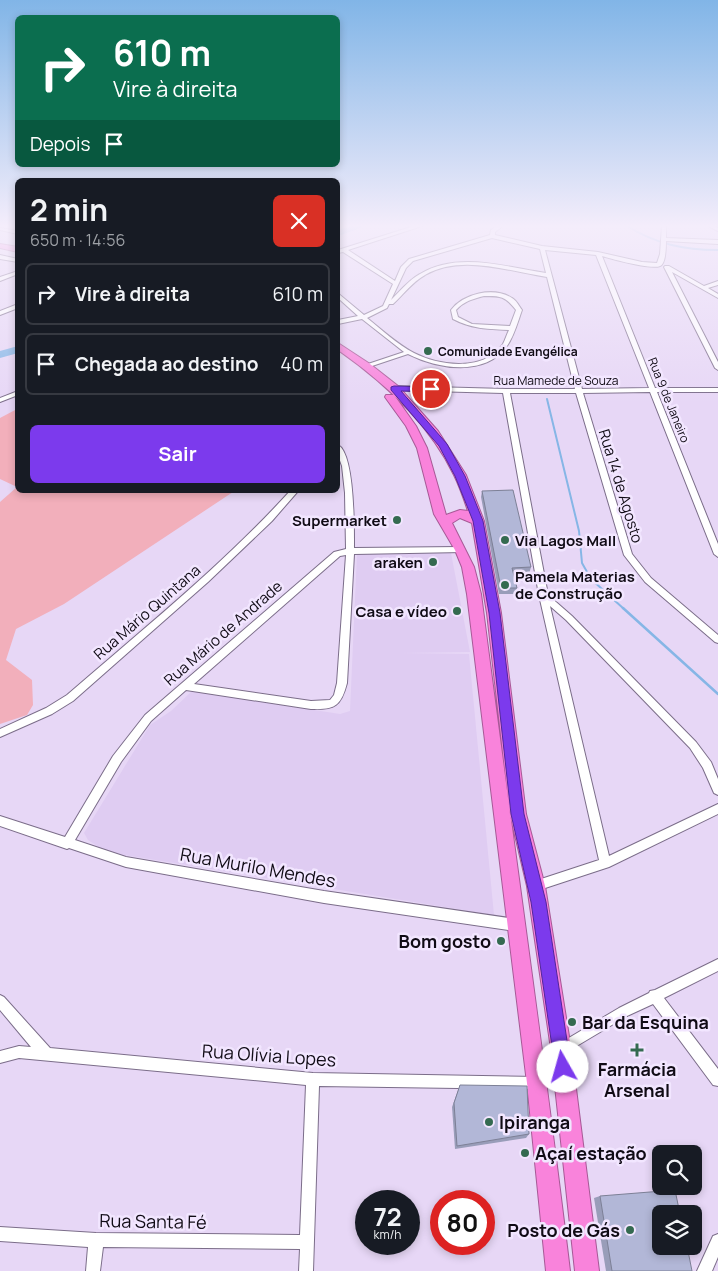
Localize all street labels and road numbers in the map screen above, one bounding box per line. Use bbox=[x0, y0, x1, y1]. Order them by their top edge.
street label: Rua 9 de Janeiro bbox=[644, 355, 694, 445]
street label: Rua Mamede de Souza bbox=[494, 372, 619, 389]
street label: Rua 14 de Agosto bbox=[594, 427, 648, 545]
street label: Rua Mário Quintana bbox=[89, 560, 205, 664]
street label: Rua Mário de Andrade bbox=[159, 576, 287, 690]
street label: Rua Murilo Mendes bbox=[178, 842, 338, 892]
street label: Rua Olívia Lopes bbox=[201, 1038, 337, 1072]
street label: Rua Santa Fé bbox=[99, 1208, 207, 1234]

